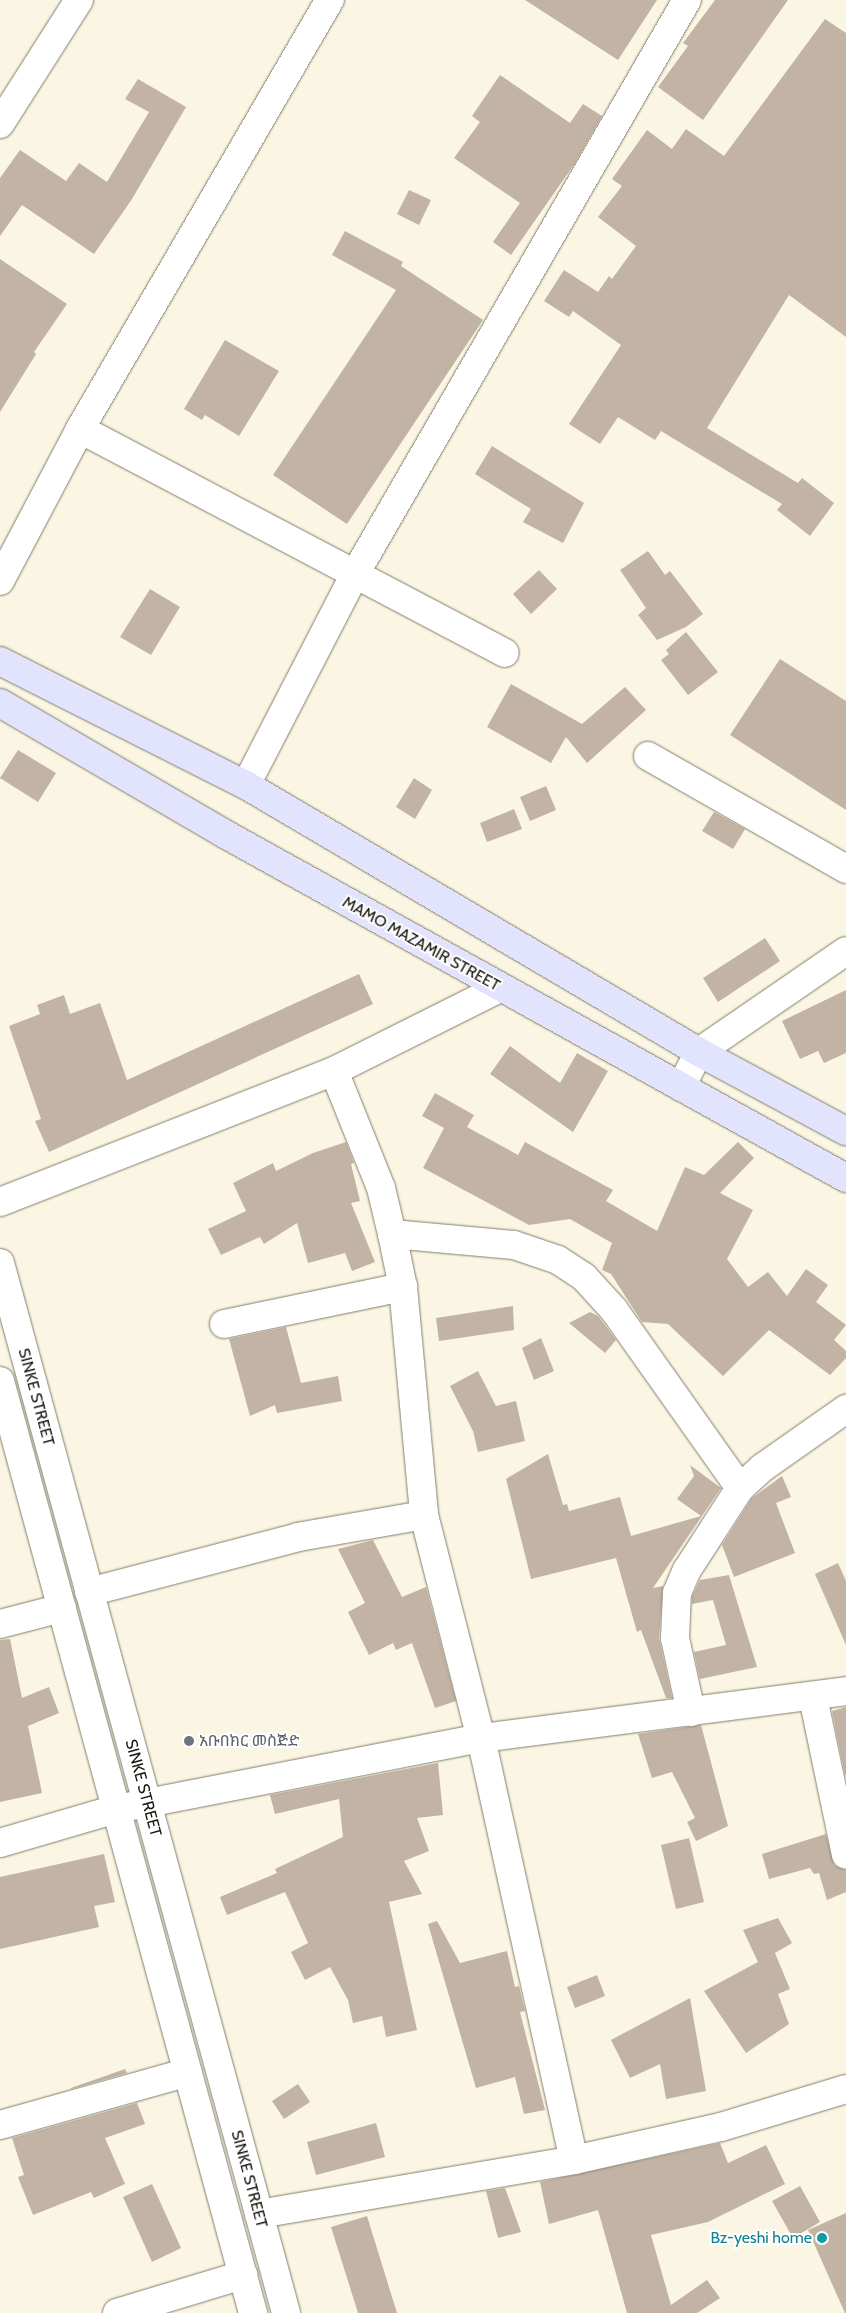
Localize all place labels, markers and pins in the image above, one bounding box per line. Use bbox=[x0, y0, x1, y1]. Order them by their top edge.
place label: አቡበክር መስጅድ bbox=[199, 1731, 299, 1751]
marker: አቡበክር መስጅድ bbox=[183, 1735, 195, 1747]
place label: Bz-yeshi home bbox=[711, 2228, 812, 2248]
marker: Bz-yeshi home bbox=[816, 2232, 828, 2244]

